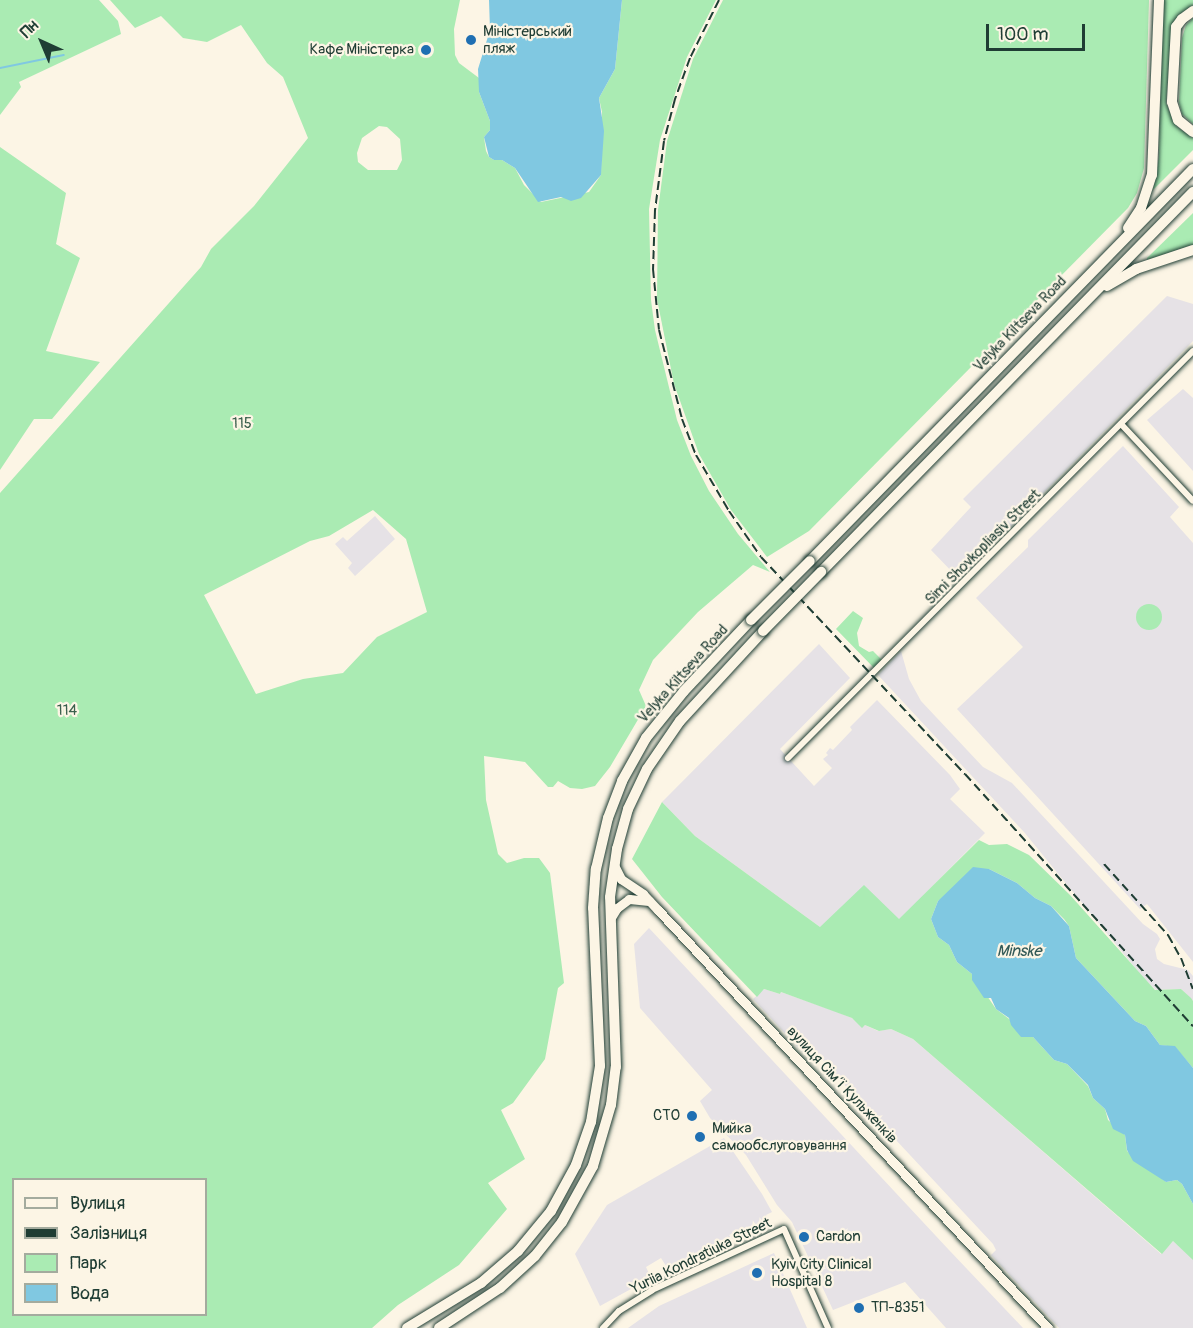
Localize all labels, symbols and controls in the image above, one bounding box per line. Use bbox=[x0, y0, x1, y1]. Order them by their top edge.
north arrow bbox=[12, 12, 72, 72]
scale bar bbox=[989, 12, 1088, 50]
text: Пн bbox=[16, 16, 43, 42]
place label: Міністерський пляж bbox=[483, 22, 572, 57]
text: 100 m bbox=[997, 23, 1049, 46]
marker: Міністерський пляж bbox=[464, 33, 478, 47]
place label: Кафе Міністерка bbox=[310, 41, 414, 59]
marker: Кафе Міністерка bbox=[419, 43, 433, 57]
street label: Velyka Kiltseva Road bbox=[970, 272, 1070, 376]
park label: 115 bbox=[232, 415, 252, 433]
street label: Simi Shovkopliasiv Street bbox=[921, 485, 1045, 609]
street label: Velyka Kiltseva Road bbox=[634, 621, 732, 727]
park label: 114 bbox=[57, 702, 77, 720]
water label: Minske bbox=[997, 941, 1041, 961]
street label: вулиця Сімʼї Кульженків bbox=[783, 1023, 901, 1147]
place label: СТО bbox=[653, 1107, 680, 1125]
marker: СТО bbox=[685, 1109, 699, 1123]
place label: Мийка самообслуговування bbox=[712, 1119, 846, 1154]
marker: Мийка самообслуговування bbox=[693, 1130, 707, 1144]
legend bbox=[12, 1178, 207, 1316]
text: Вулиця bbox=[70, 1192, 125, 1215]
street label: Yuriia Kondratiuka Street bbox=[627, 1214, 775, 1298]
text: Залізниця bbox=[70, 1222, 147, 1245]
place label: Cardon bbox=[816, 1228, 861, 1246]
marker: Cardon bbox=[797, 1230, 811, 1244]
text: Парк bbox=[70, 1252, 107, 1275]
place label: Kyiv City Clinical Hospital 8 bbox=[771, 1255, 872, 1290]
marker: Kyiv City Clinical Hospital 8 bbox=[748, 1264, 766, 1282]
text: Вода bbox=[70, 1282, 109, 1305]
place label: ТП-8351 bbox=[871, 1299, 925, 1317]
marker: ТП-8351 bbox=[852, 1301, 866, 1315]

